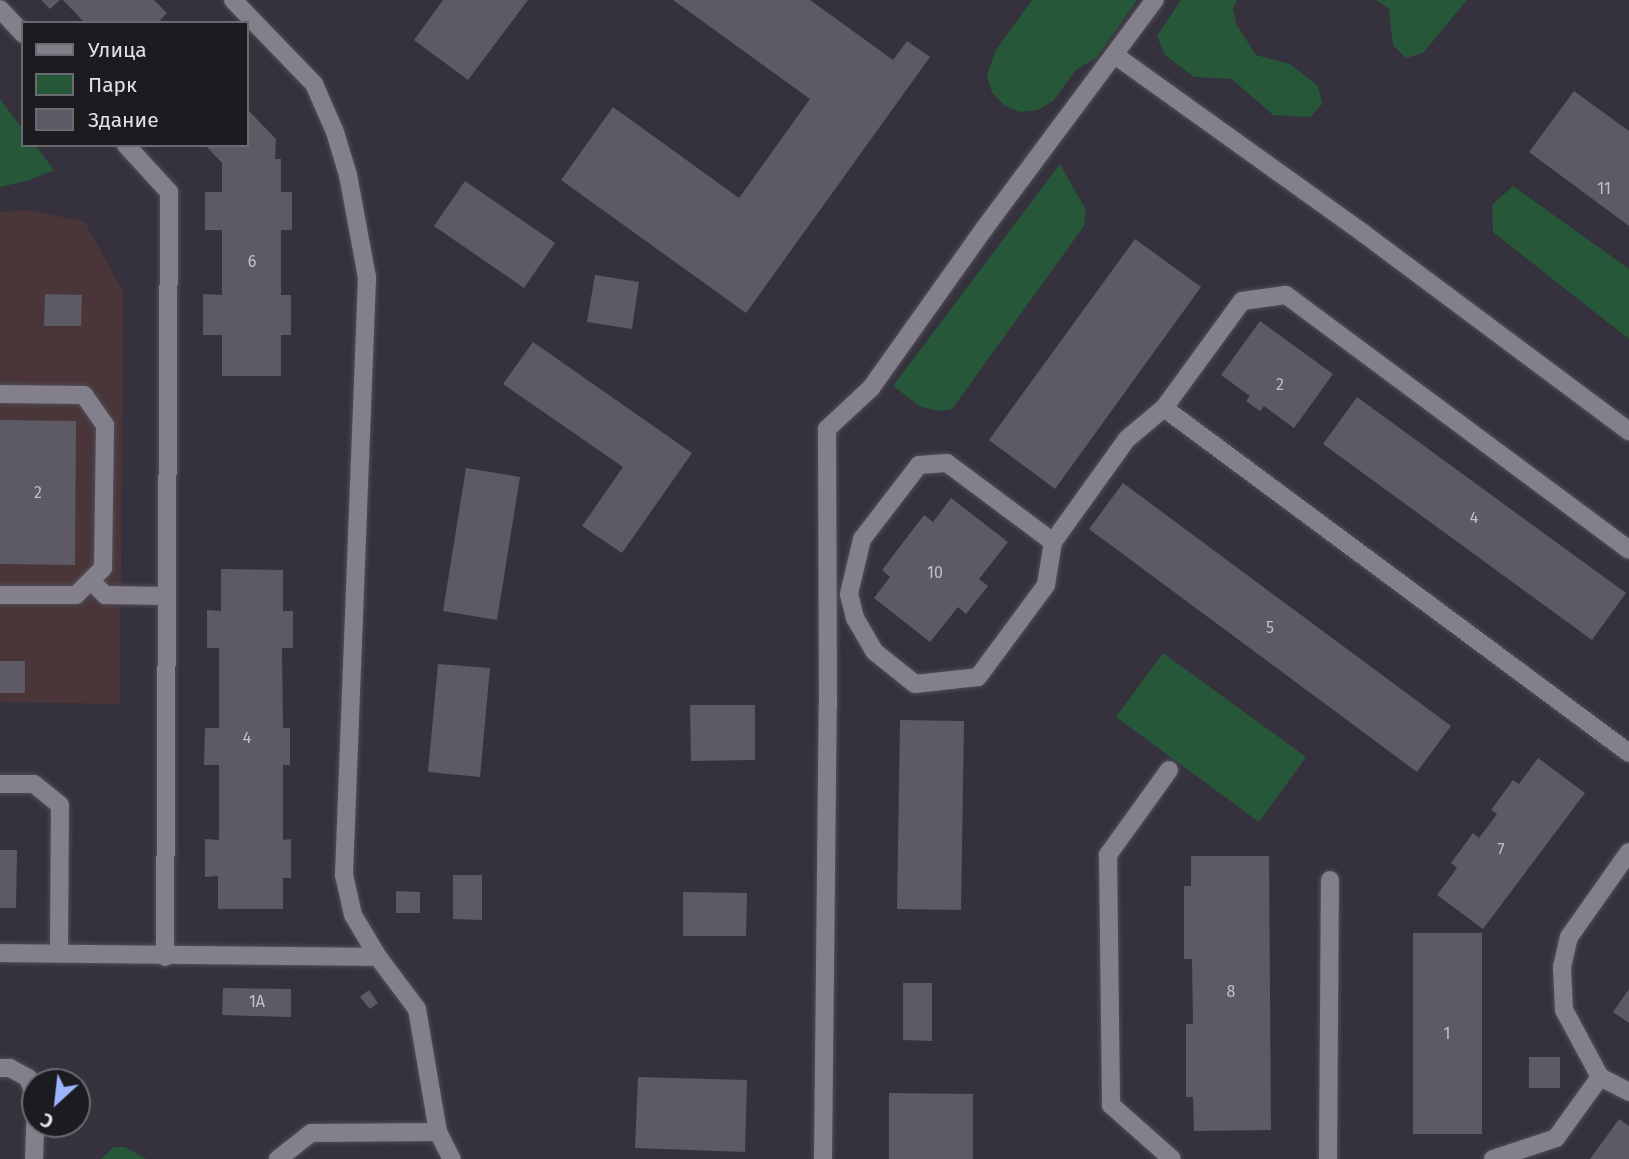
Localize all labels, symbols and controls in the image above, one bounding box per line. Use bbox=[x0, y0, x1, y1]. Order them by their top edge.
legend bbox=[21, 21, 248, 147]
text: Улица bbox=[88, 37, 147, 63]
text: Парк bbox=[88, 72, 137, 98]
text: Здание bbox=[88, 107, 159, 133]
house number: 11 bbox=[1597, 179, 1611, 199]
house number: 6 bbox=[248, 252, 256, 272]
house number: 2 bbox=[1276, 375, 1284, 395]
house number: 2 bbox=[34, 483, 42, 503]
house number: 4 bbox=[1470, 508, 1478, 528]
house number: 10 bbox=[927, 563, 943, 583]
house number: 5 bbox=[1266, 618, 1274, 638]
house number: 4 bbox=[243, 728, 251, 748]
house number: 7 bbox=[1497, 840, 1505, 860]
house number: 8 bbox=[1227, 982, 1235, 1002]
house number: 1А bbox=[249, 992, 265, 1012]
house number: 1 bbox=[1444, 1024, 1450, 1044]
north arrow bbox=[21, 1068, 91, 1138]
text: С bbox=[37, 1108, 57, 1133]

